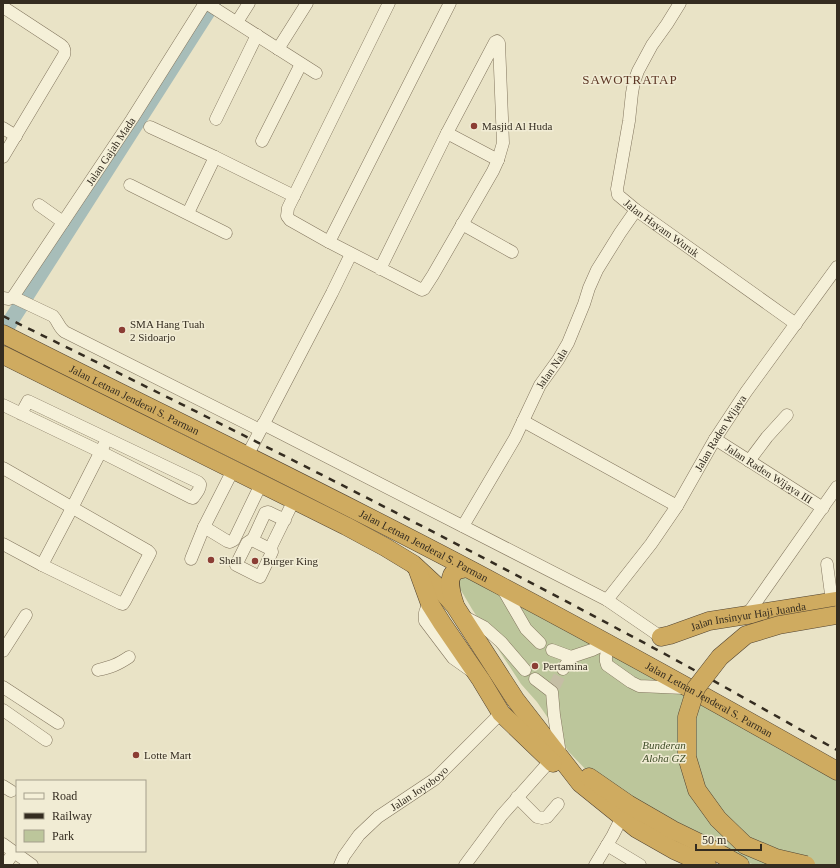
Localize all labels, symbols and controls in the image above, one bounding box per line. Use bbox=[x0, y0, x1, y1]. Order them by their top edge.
district label: SAWOTRATAP bbox=[582, 72, 678, 87]
street label: Jalan Gajah Mada bbox=[83, 115, 138, 188]
place label: Masjid Al Huda bbox=[482, 120, 552, 132]
marker: Masjid Al Huda bbox=[469, 121, 479, 131]
street label: Jalan Hayam Wuruk bbox=[622, 197, 702, 259]
place label: SMA Hang Tuah 2 Sidoarjo bbox=[130, 318, 205, 343]
marker: SMA Hang Tuah 2 Sidoarjo bbox=[117, 325, 127, 335]
street label: Jalan Nala bbox=[533, 346, 570, 390]
street label: Jalan Letnan Jenderal S. Parman bbox=[68, 362, 202, 437]
street label: Jalan Raden Wijaya bbox=[692, 393, 748, 473]
street label: Jalan Raden Wijaya III bbox=[723, 441, 815, 506]
street label: Jalan Letnan Jenderal S. Parman bbox=[357, 507, 491, 584]
place label: Shell bbox=[219, 554, 242, 566]
marker: Shell bbox=[206, 555, 216, 565]
place label: Burger King bbox=[263, 555, 319, 567]
marker: Burger King bbox=[250, 556, 260, 566]
street label: Jalan Insinyur Haji Juanda bbox=[689, 600, 807, 633]
street label: Jalan Letnan Jenderal S. Parman bbox=[643, 659, 775, 740]
place label: Pertamina bbox=[543, 660, 588, 672]
marker: Pertamina bbox=[530, 661, 540, 671]
park label: Bunderan Aloha GZ bbox=[641, 739, 686, 764]
place label: Lotte Mart bbox=[144, 749, 191, 761]
marker: Lotte Mart bbox=[131, 750, 141, 760]
street label: Jalan Joyoboyo bbox=[388, 763, 451, 813]
legend bbox=[16, 780, 146, 852]
text: Road bbox=[52, 789, 77, 803]
text: Railway bbox=[52, 809, 92, 823]
scale bar bbox=[696, 826, 761, 852]
text: Park bbox=[52, 829, 74, 843]
text: 50 m bbox=[702, 833, 727, 847]

